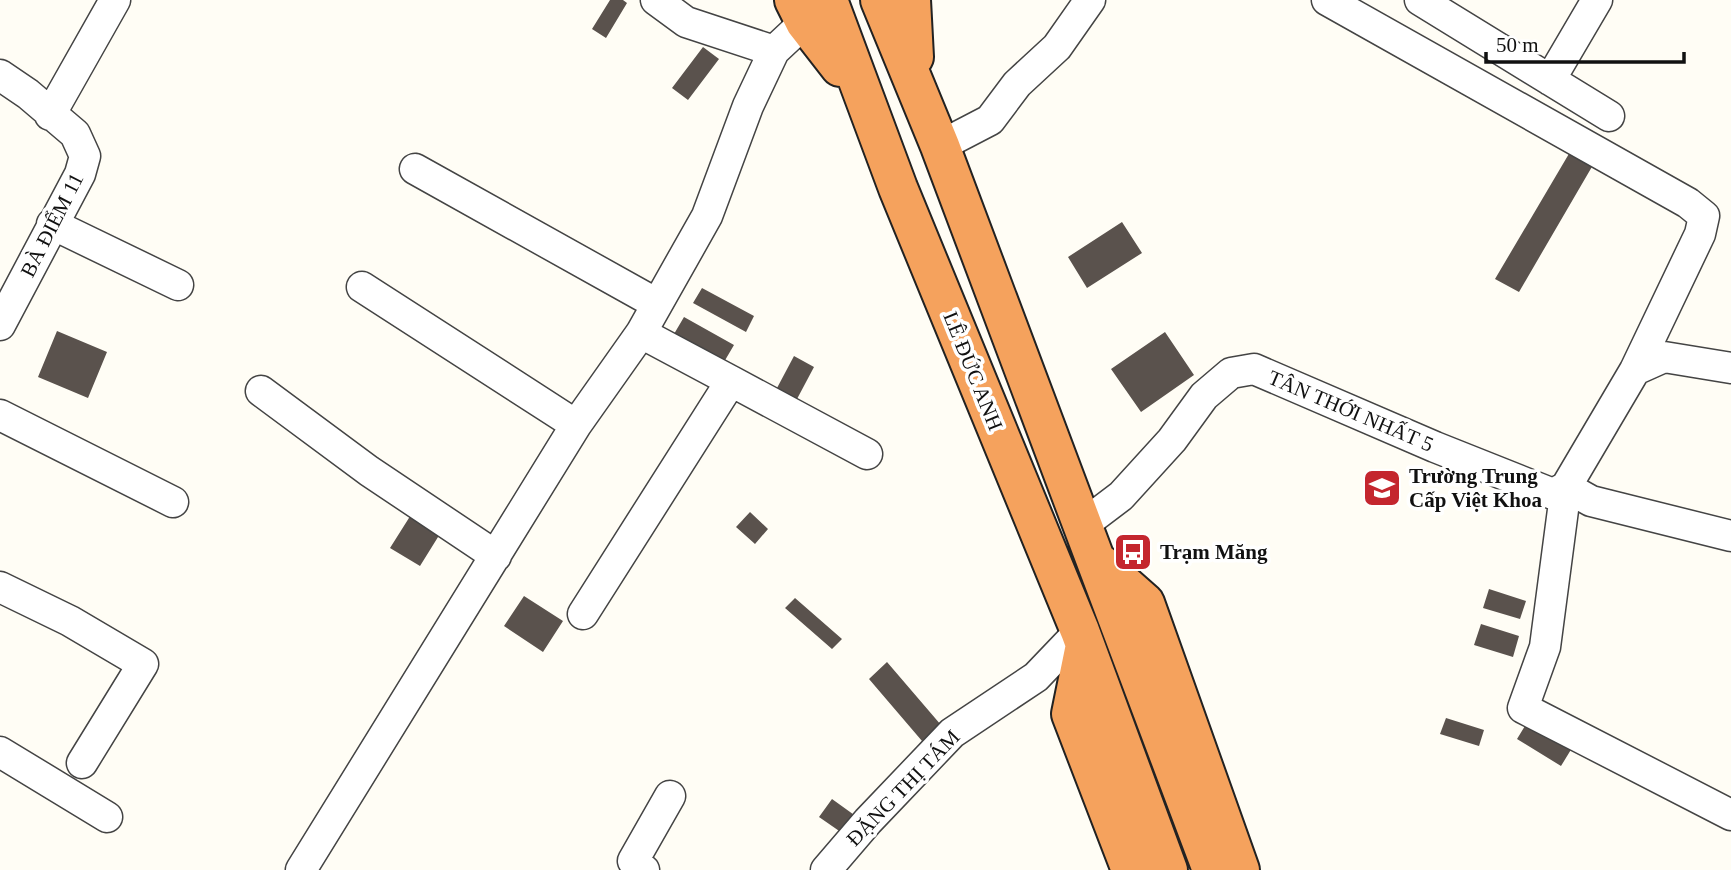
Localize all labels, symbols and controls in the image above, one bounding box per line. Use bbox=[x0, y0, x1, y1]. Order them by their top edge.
scale bar bbox=[1486, 21, 1684, 65]
text: 50 m bbox=[1496, 33, 1539, 57]
street label: BÀ ĐIỂM 11 bbox=[16, 169, 88, 281]
street label: LÊ ĐỨC ANH bbox=[938, 308, 1008, 434]
street label: TÂN THỚI NHẤT 5 bbox=[1265, 365, 1437, 457]
place label: Trường Trung Cấp Việt Khoa bbox=[1409, 464, 1543, 512]
school or university icon: Trường Trung Cấp Việt Khoa bbox=[1361, 467, 1403, 509]
bus stop icon: Trạm Măng bbox=[1112, 531, 1154, 573]
place label: Trạm Măng bbox=[1160, 540, 1268, 564]
street label: ĐẶNG THỊ TÁM bbox=[842, 725, 965, 851]

